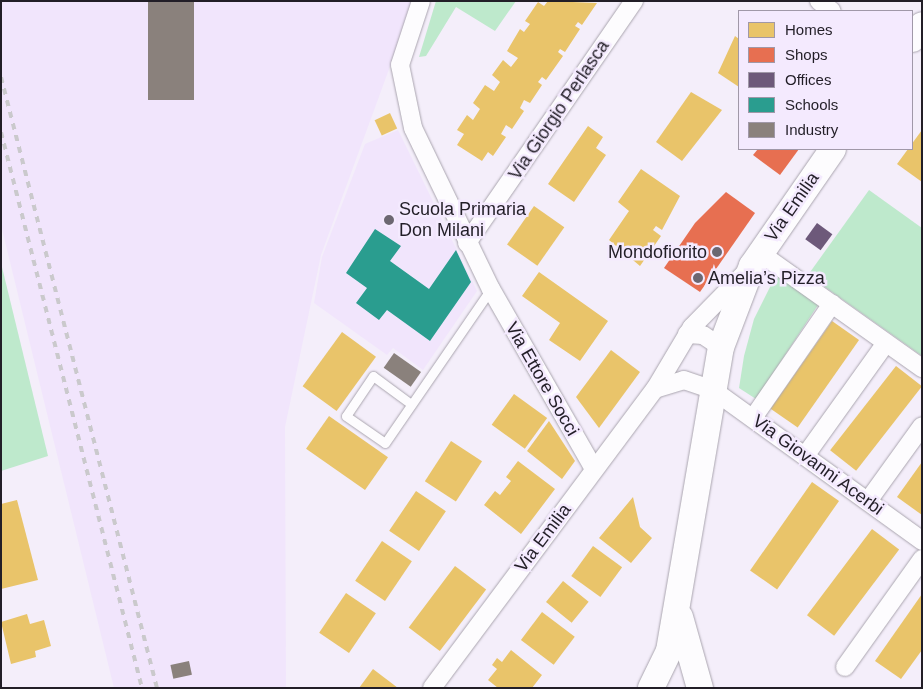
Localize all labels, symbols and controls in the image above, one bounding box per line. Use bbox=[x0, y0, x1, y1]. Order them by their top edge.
legend bbox=[738, 10, 913, 150]
text: Homes bbox=[785, 21, 833, 38]
street label: Via Giorgio Perlasca bbox=[504, 36, 614, 184]
text: Shops bbox=[785, 46, 828, 63]
text: Offices bbox=[785, 71, 831, 88]
text: Schools bbox=[785, 96, 838, 113]
text: Industry bbox=[785, 121, 838, 138]
street label: Via Emilia bbox=[760, 168, 824, 246]
place label: Scuola Primaria Don Milani bbox=[399, 199, 526, 242]
marker: Scuola Primaria Don Milani bbox=[383, 214, 395, 226]
place label: Mondofiorito bbox=[608, 241, 707, 263]
marker: Mondofiorito bbox=[711, 246, 723, 258]
place label: Amelia’s Pizza bbox=[708, 267, 825, 289]
marker: Amelia’s Pizza bbox=[692, 272, 704, 284]
street label: Via Ettore Socci bbox=[501, 318, 583, 440]
street label: Via Giovanni Acerbi bbox=[748, 410, 888, 520]
street label: Via Emilia bbox=[510, 500, 576, 576]

